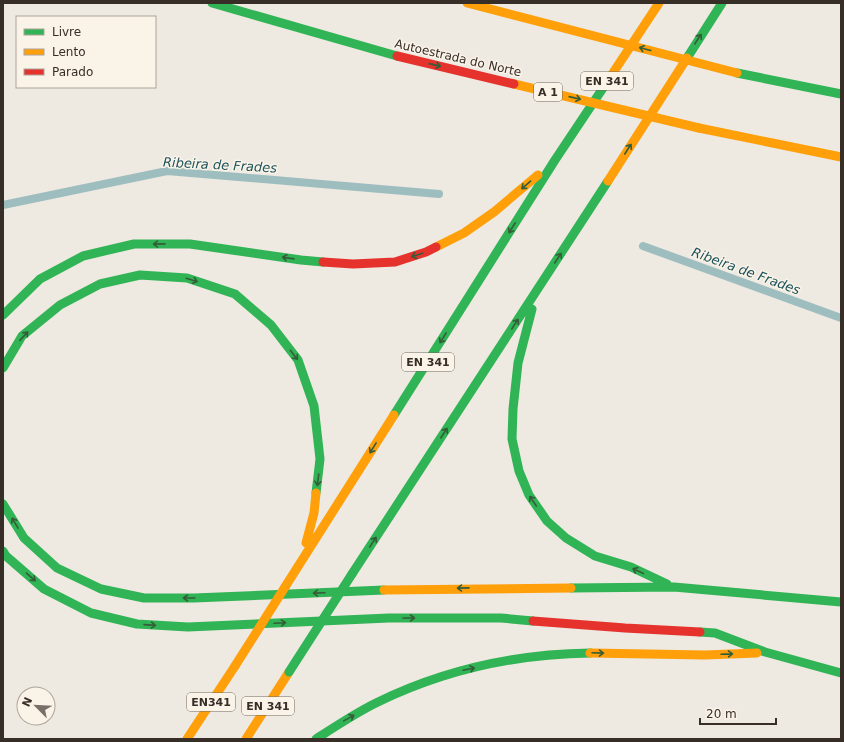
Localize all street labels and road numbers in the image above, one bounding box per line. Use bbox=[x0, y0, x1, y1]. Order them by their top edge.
street label: Autoestrada do Norte bbox=[393, 37, 523, 79]
road number: EN 341 bbox=[581, 72, 633, 90]
road number: A 1 bbox=[534, 83, 562, 101]
road number: EN 341 bbox=[402, 353, 454, 371]
road number: EN341 bbox=[187, 693, 235, 711]
road number: EN 341 bbox=[242, 697, 294, 715]

